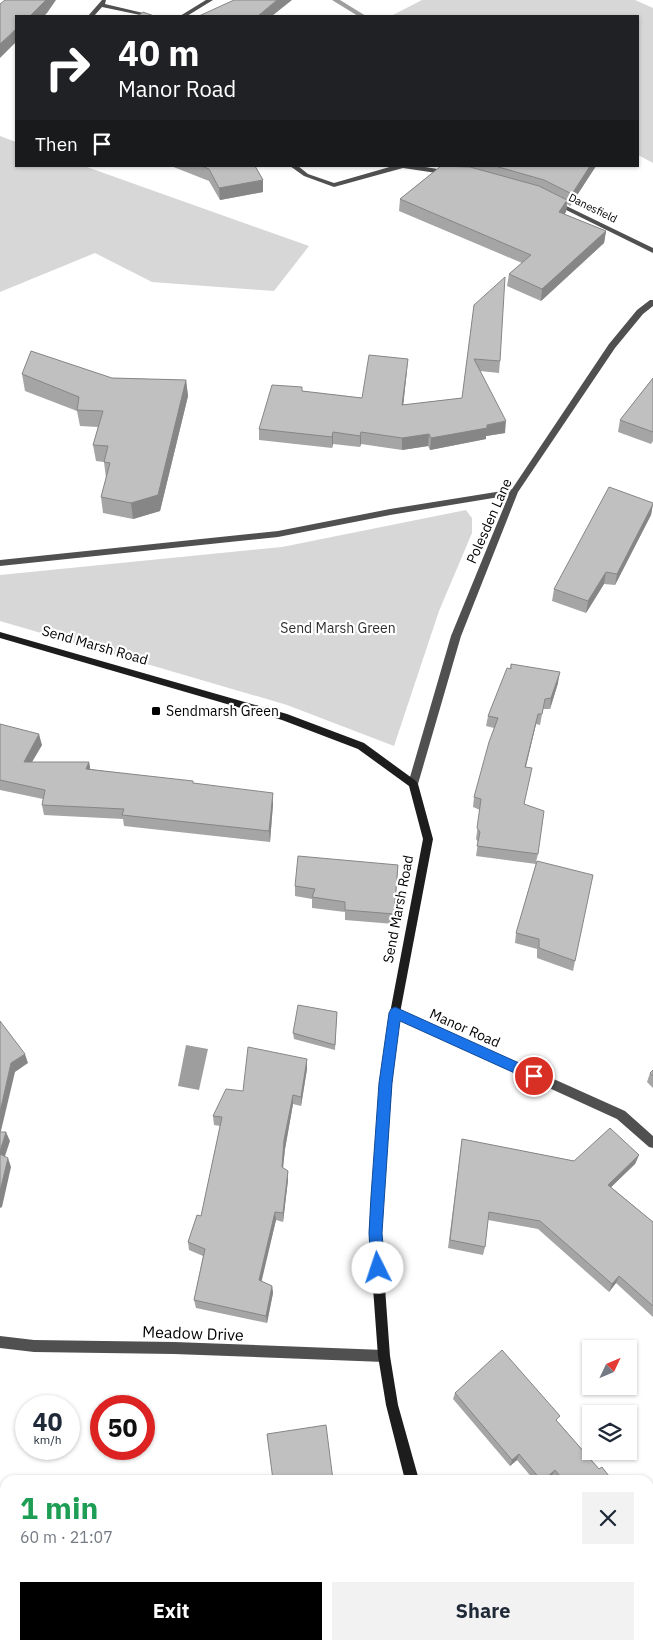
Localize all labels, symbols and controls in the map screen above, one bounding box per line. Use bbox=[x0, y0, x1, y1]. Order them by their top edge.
text: 40 m bbox=[118, 30, 200, 76]
icon: right bbox=[35, 35, 100, 100]
text: Manor Road bbox=[118, 74, 236, 103]
icon: arrive bbox=[88, 130, 116, 158]
text: Then bbox=[35, 132, 78, 156]
street label: Danesfield bbox=[566, 190, 620, 226]
street label: Polesden Lane bbox=[462, 475, 516, 566]
park label: Send Marsh Green bbox=[280, 619, 396, 637]
street label: Send Marsh Road bbox=[40, 621, 150, 669]
place label: Sendmarsh Green bbox=[166, 702, 279, 720]
marker: Sendmarsh Green bbox=[150, 705, 162, 717]
street label: Send Marsh Road bbox=[379, 854, 417, 964]
street label: Manor Road bbox=[427, 1004, 503, 1052]
pin bbox=[513, 1055, 555, 1097]
icon: arrive bbox=[520, 1062, 548, 1090]
position arrow bbox=[351, 1241, 403, 1293]
street label: Meadow Drive bbox=[142, 1321, 244, 1345]
north arrow bbox=[582, 1340, 638, 1395]
map controls bbox=[582, 1340, 637, 1460]
speed limit sign: 50 bbox=[90, 1395, 155, 1460]
text: 40 bbox=[32, 1405, 63, 1438]
button: layers bbox=[582, 1405, 637, 1460]
text: km/h bbox=[33, 1432, 62, 1447]
text: 1 min bbox=[20, 1488, 98, 1527]
button: close bbox=[582, 1492, 634, 1544]
text: 60 m · 21:07 bbox=[20, 1527, 113, 1547]
button: Exit bbox=[20, 1582, 322, 1640]
button: Share bbox=[332, 1582, 634, 1640]

